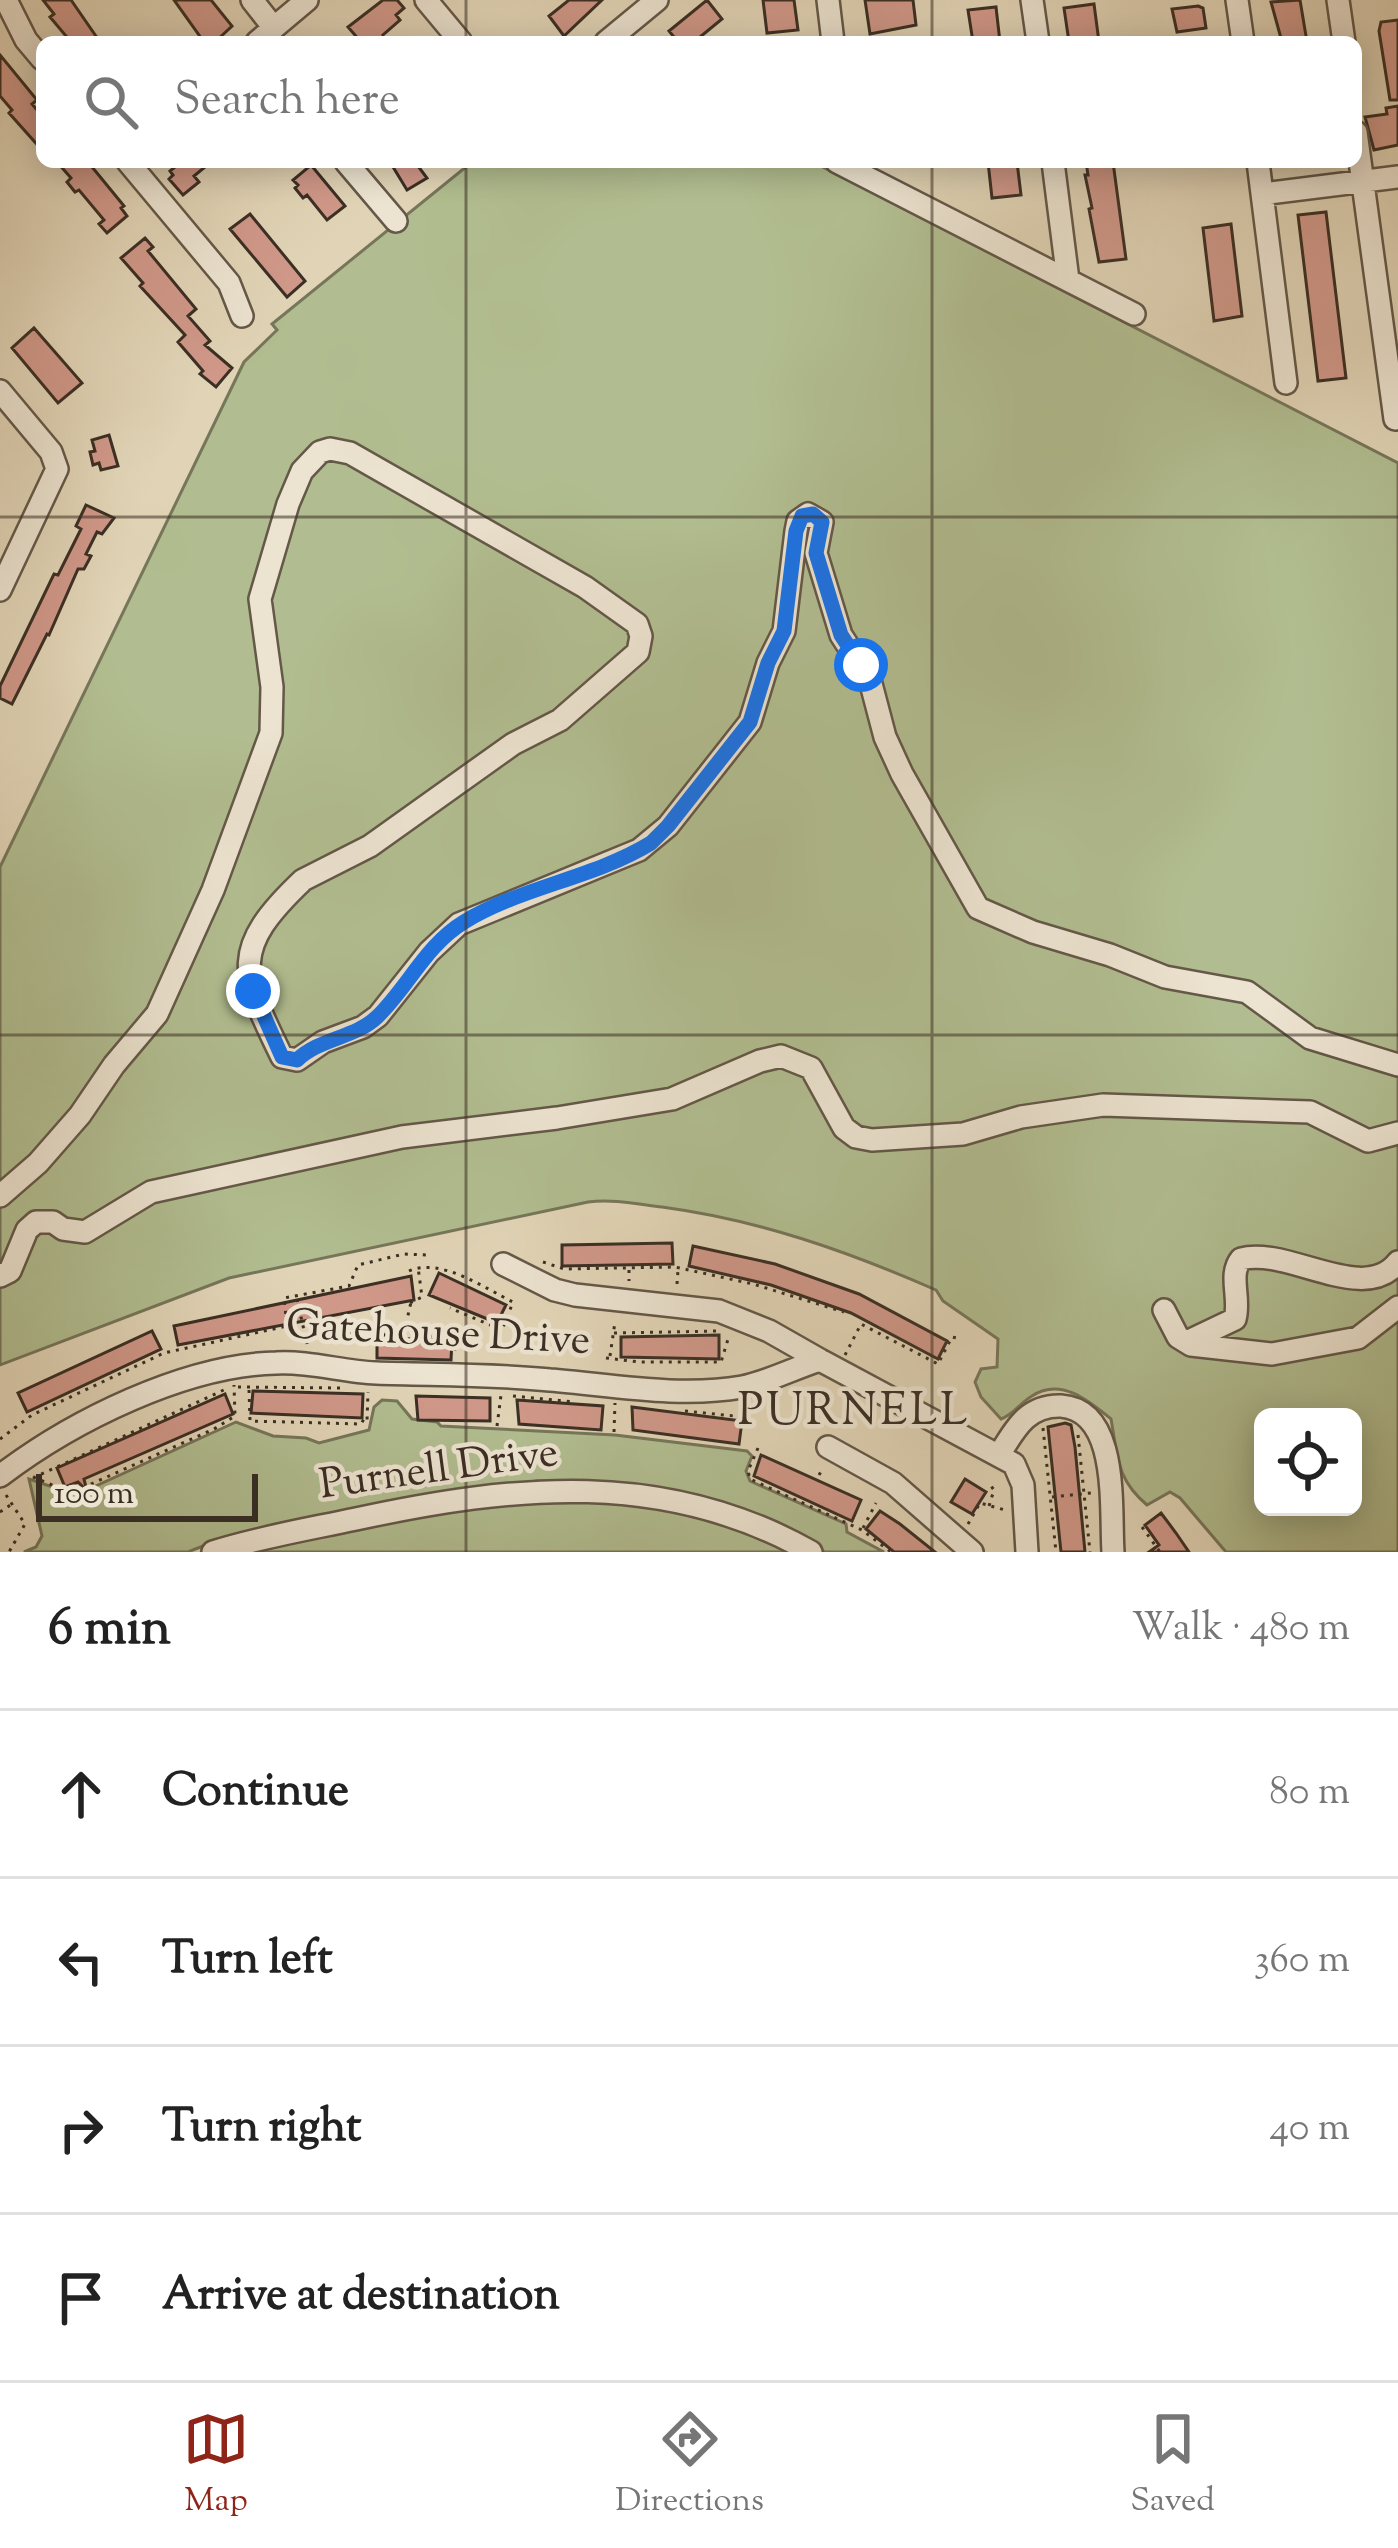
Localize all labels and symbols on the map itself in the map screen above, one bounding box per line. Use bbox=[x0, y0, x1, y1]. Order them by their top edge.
route start bbox=[834, 638, 888, 692]
route end bbox=[226, 964, 280, 1018]
street label: Gatehouse Drive bbox=[284, 1297, 592, 1373]
district label: PURNELL bbox=[738, 1381, 970, 1446]
street label: Purnell Drive bbox=[316, 1425, 562, 1517]
scale bar bbox=[36, 1468, 258, 1521]

